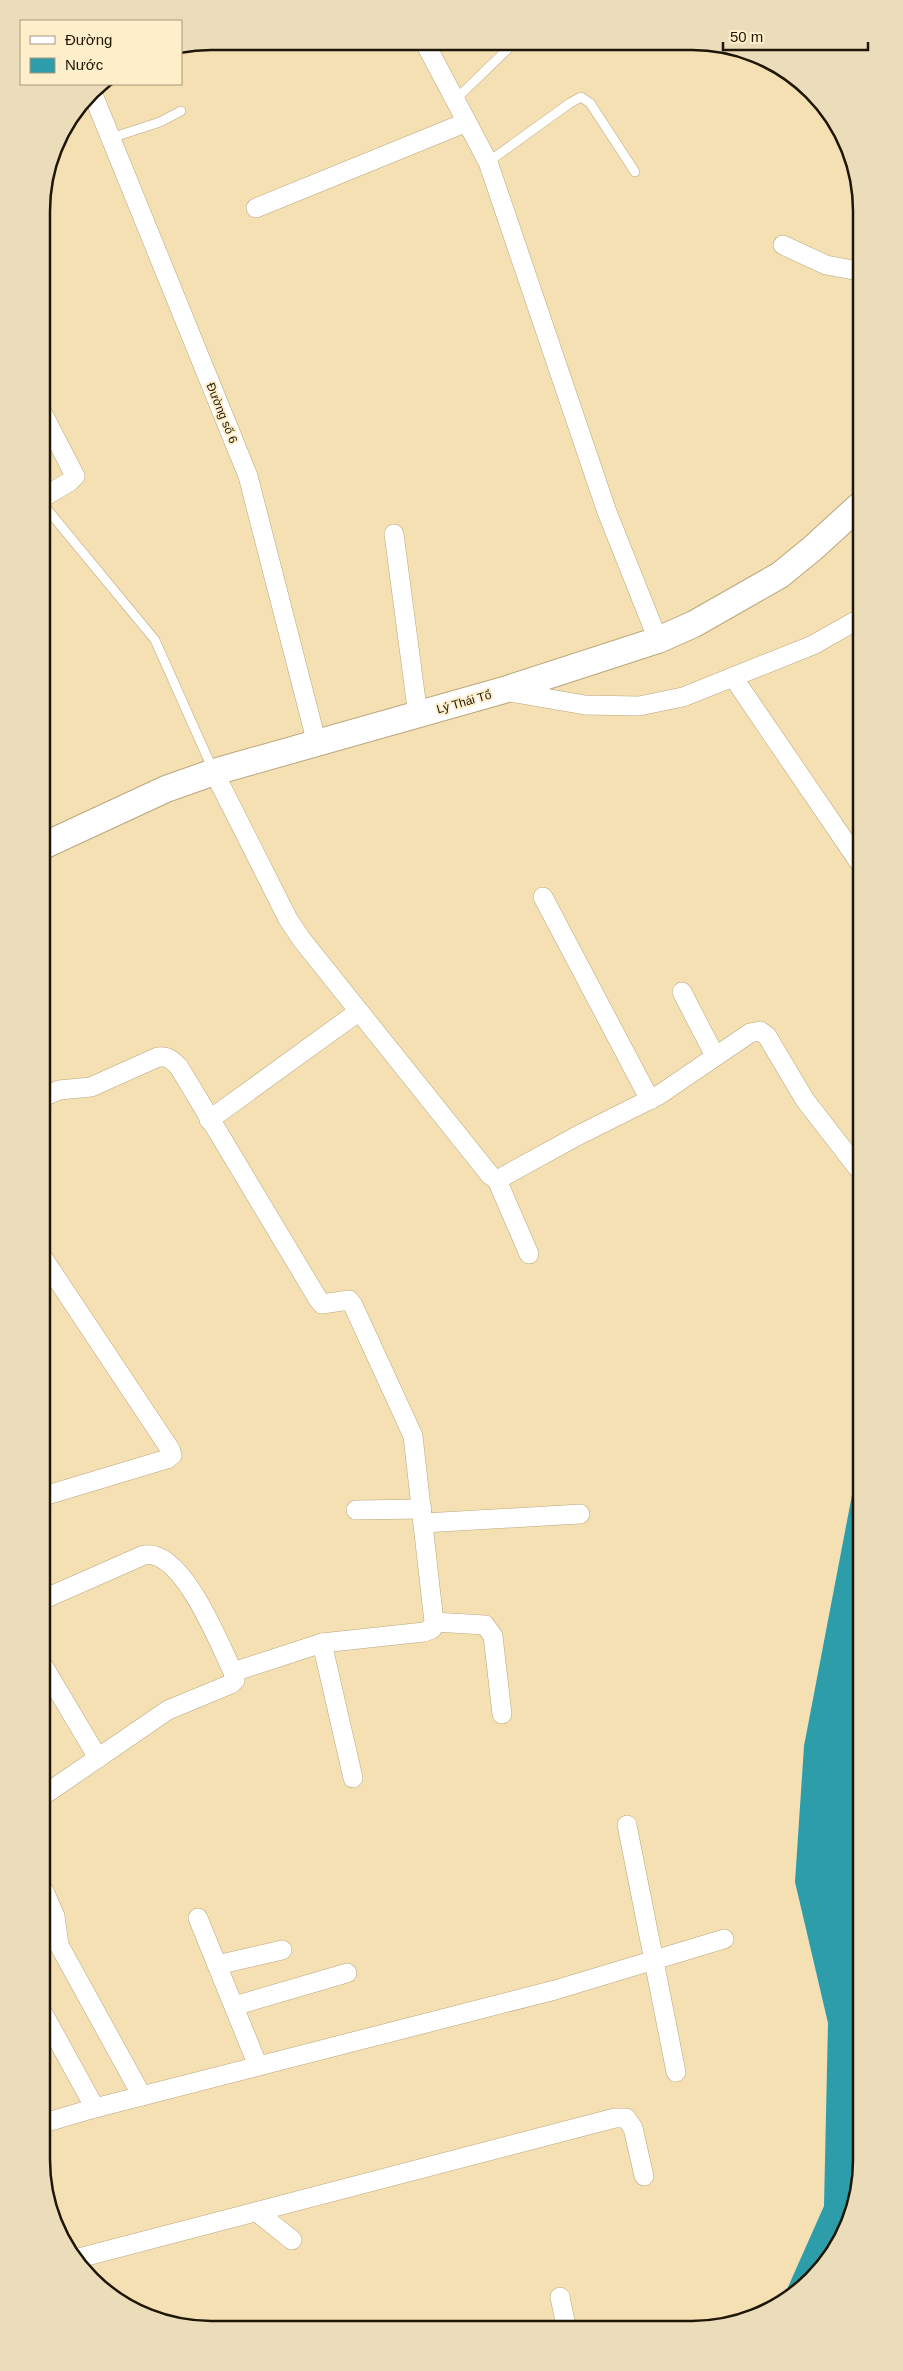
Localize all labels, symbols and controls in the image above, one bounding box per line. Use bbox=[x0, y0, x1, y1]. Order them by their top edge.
legend bbox=[20, 20, 182, 85]
scale bar bbox=[723, 20, 868, 52]
text: 50 m bbox=[730, 28, 763, 45]
text: Đường bbox=[65, 31, 112, 48]
text: Nước bbox=[65, 56, 104, 73]
street label: Đường số 6 bbox=[204, 381, 241, 446]
street label: Lý Thái Tổ bbox=[435, 687, 493, 716]

